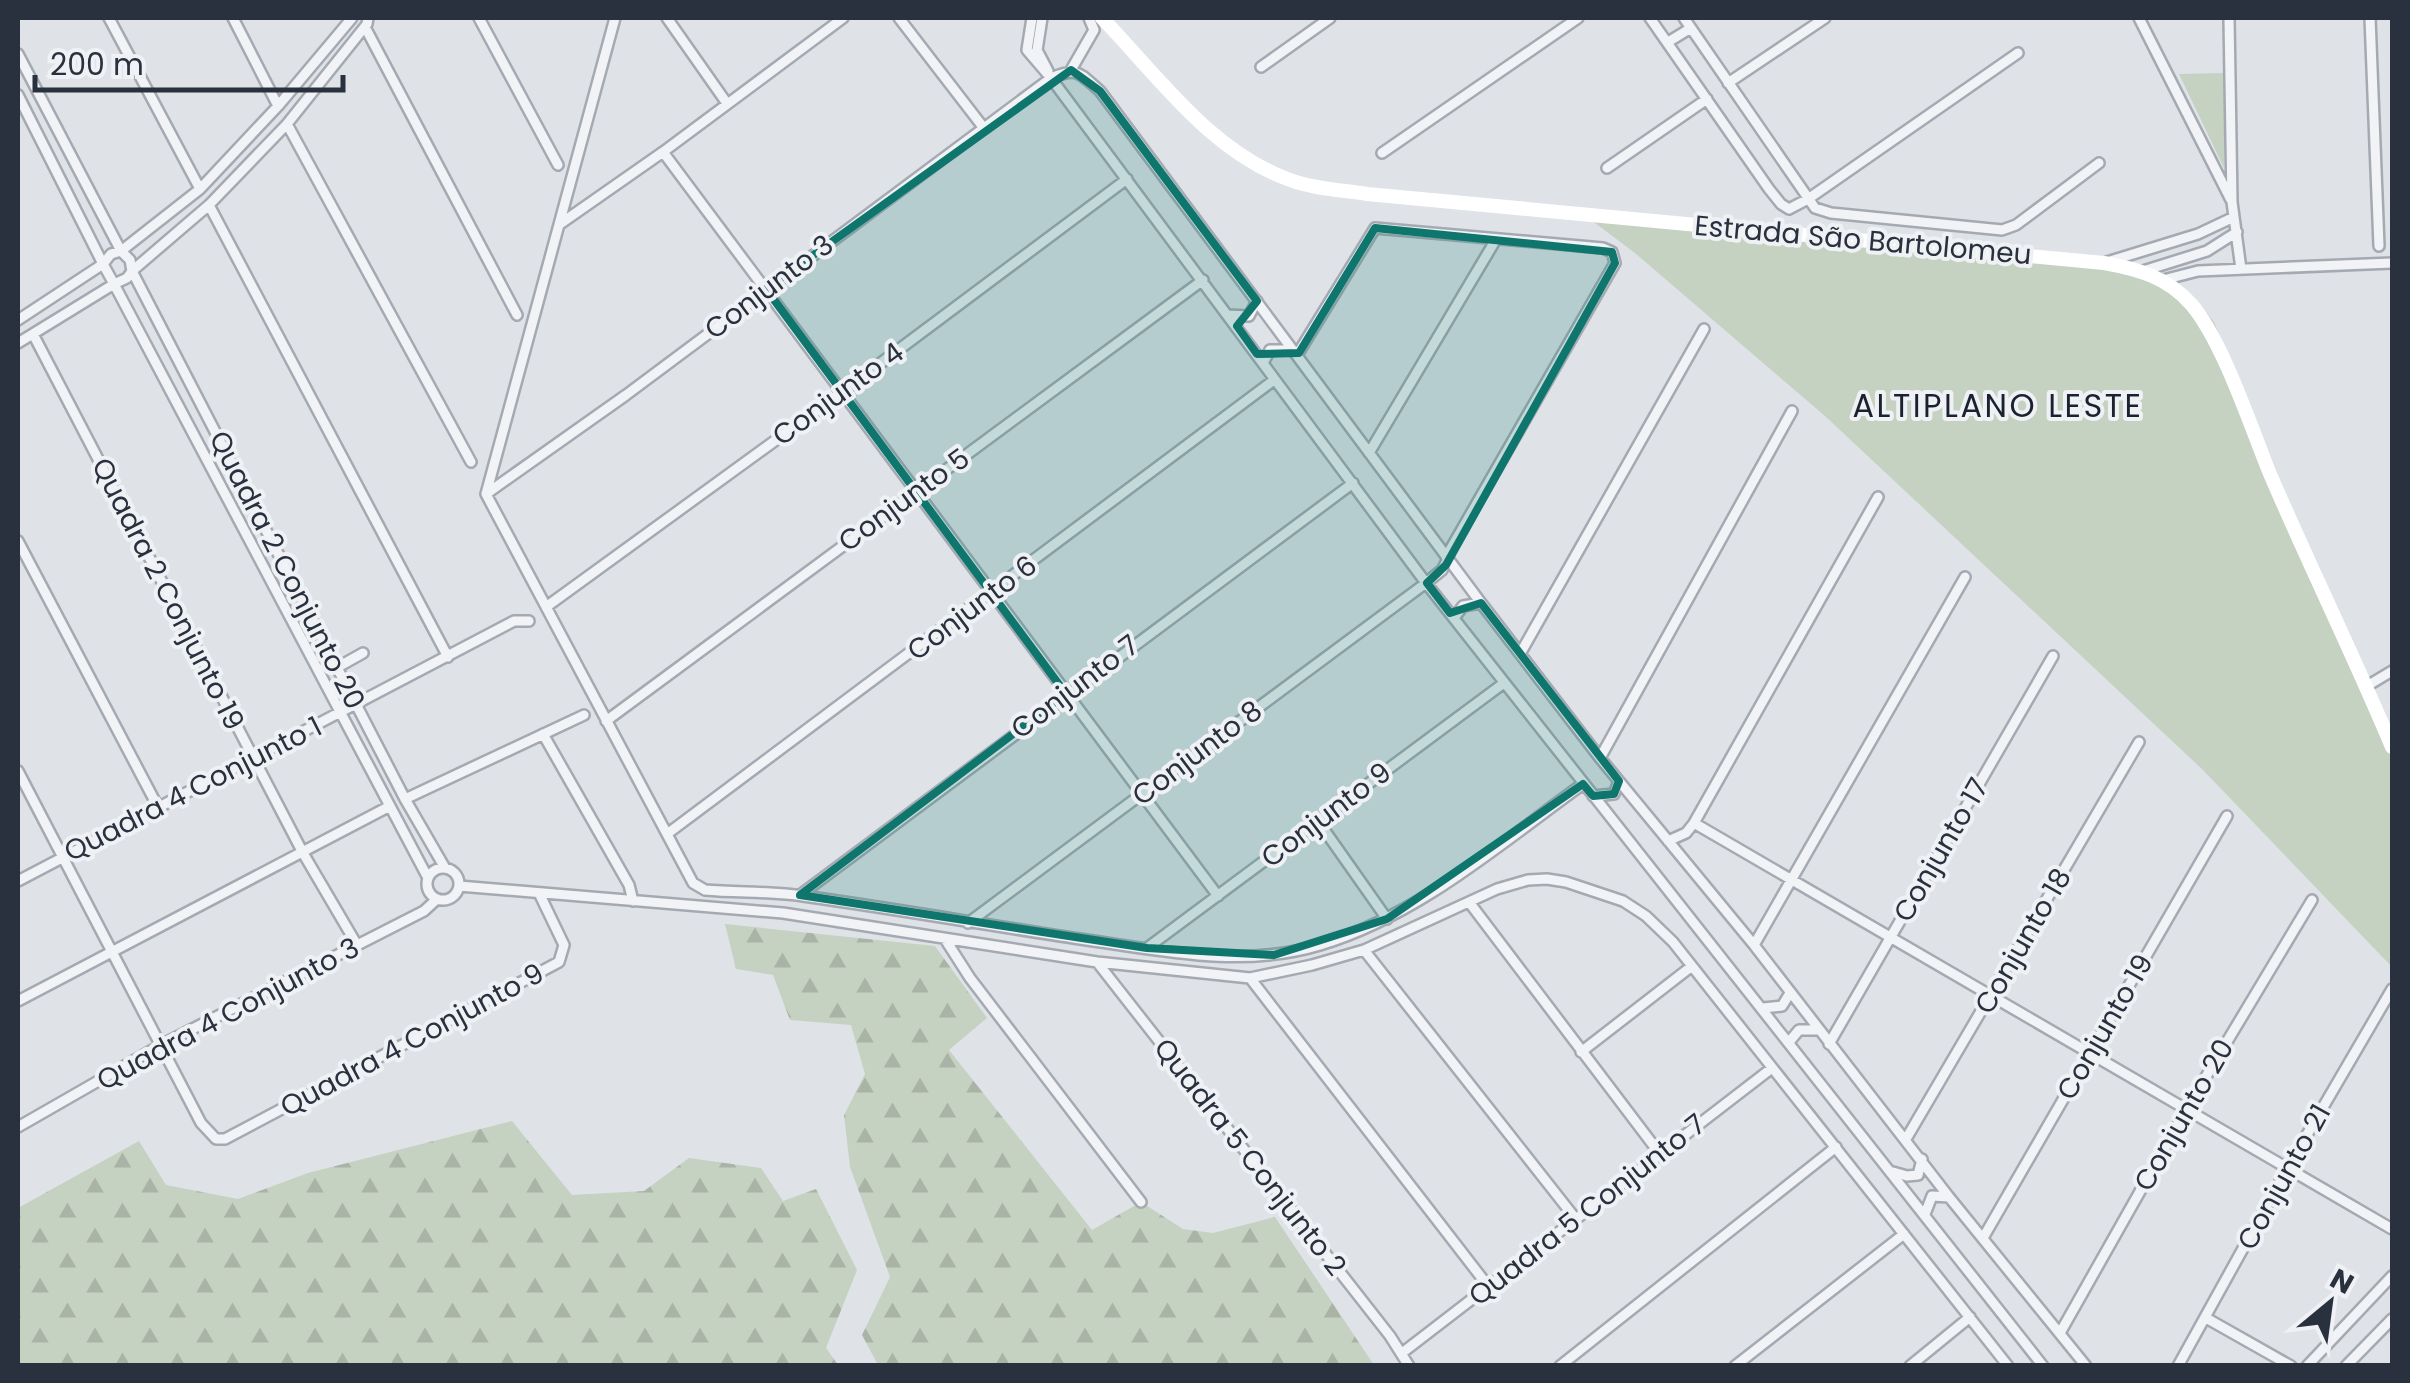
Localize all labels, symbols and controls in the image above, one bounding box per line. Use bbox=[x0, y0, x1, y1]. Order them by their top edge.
scale bar bbox=[35, 30, 342, 92]
text: 200 m bbox=[50, 43, 144, 86]
street label: Estrada São Bartolomeu bbox=[1693, 206, 2033, 274]
street label: Conjunto 3 bbox=[696, 226, 842, 348]
street label: Conjunto 4 bbox=[764, 333, 912, 455]
district label: ALTIPLANO LESTE bbox=[1853, 383, 2143, 428]
street label: Quadra 2 Conjunto 20 bbox=[200, 424, 374, 716]
street label: Conjunto 5 bbox=[830, 439, 978, 561]
street label: Quadra 2 Conjunto 19 bbox=[82, 451, 254, 737]
street label: Conjunto 6 bbox=[899, 546, 1045, 670]
street label: Conjunto 7 bbox=[1003, 626, 1147, 748]
street label: Conjunto 8 bbox=[1124, 691, 1270, 815]
street label: Quadra 4 Conjunto 1 bbox=[57, 707, 329, 871]
street label: Conjunto 9 bbox=[1253, 753, 1399, 877]
street label: Conjunto 17 bbox=[1884, 771, 1998, 929]
street label: Conjunto 18 bbox=[1965, 861, 2081, 1021]
street label: Quadra 4 Conjunto 3 bbox=[90, 928, 366, 1100]
street label: Conjunto 19 bbox=[2048, 947, 2162, 1107]
street label: Quadra 4 Conjunto 9 bbox=[273, 954, 551, 1126]
street label: Quadra 5 Conjunto 2 bbox=[1145, 1030, 1355, 1284]
street label: Conjunto 20 bbox=[2125, 1032, 2243, 1198]
street label: Conjunto 21 bbox=[2228, 1097, 2340, 1257]
street label: Quadra 5 Conjunto 7 bbox=[1460, 1105, 1714, 1315]
north arrow bbox=[2280, 1253, 2380, 1353]
text: N bbox=[2323, 1259, 2361, 1304]

